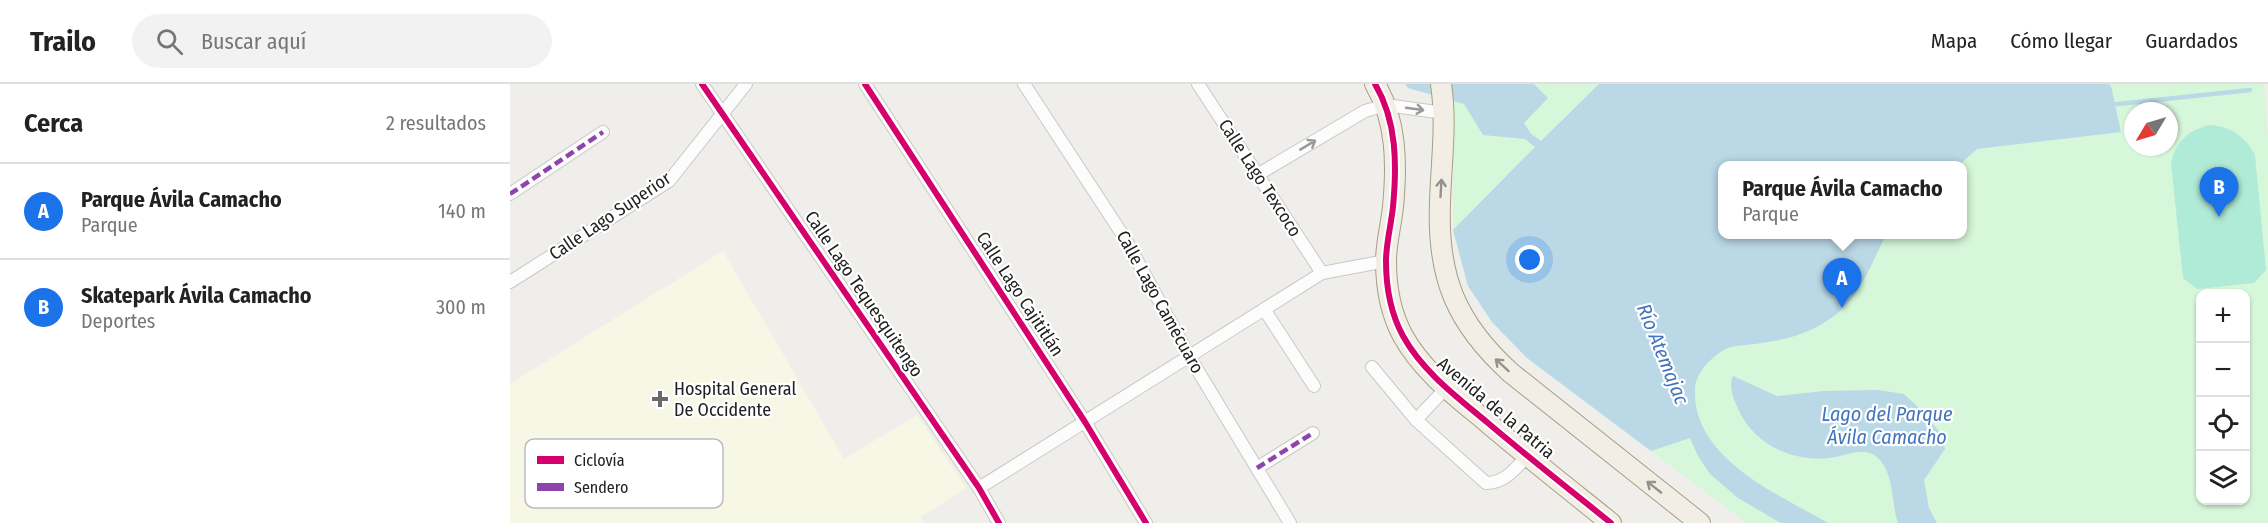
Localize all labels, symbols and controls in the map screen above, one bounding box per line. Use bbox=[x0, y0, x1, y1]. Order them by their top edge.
search box bbox=[132, 14, 552, 68]
text: Trailo bbox=[30, 25, 96, 58]
icon: search bbox=[153, 25, 186, 58]
text: Buscar aquí bbox=[201, 28, 306, 55]
text: Mapa bbox=[1931, 28, 1977, 54]
text: Cómo llegar bbox=[2010, 28, 2112, 54]
text: Guardados bbox=[2145, 28, 2238, 54]
north arrow bbox=[2124, 102, 2178, 156]
one-way arrow bbox=[1404, 104, 1424, 115]
text: Cerca bbox=[24, 108, 83, 139]
text: 2 resultados bbox=[386, 111, 486, 135]
street label: Calle Lago Texcoco bbox=[1214, 115, 1306, 241]
one-way arrow bbox=[1299, 138, 1316, 150]
popup bbox=[1718, 161, 1967, 239]
street label: Calle Lago Superior bbox=[545, 167, 676, 265]
pin: B bbox=[2200, 168, 2238, 217]
text: Parque Ávila Camacho bbox=[1742, 175, 1943, 202]
one-way arrow bbox=[1435, 179, 1446, 199]
text: Parque Ávila Camacho bbox=[81, 186, 282, 213]
text: A bbox=[38, 199, 49, 223]
text: 140 m bbox=[438, 199, 486, 223]
text: Parque bbox=[1742, 202, 1799, 226]
street label: Calle Lago Tequesquitengo bbox=[800, 207, 928, 381]
text: Parque bbox=[81, 213, 138, 237]
street label: Calle Lago Camécuaro bbox=[1112, 227, 1208, 377]
street label: Calle Lago Cajititlán bbox=[971, 228, 1069, 360]
your location bbox=[1515, 245, 1544, 274]
pin: A bbox=[1822, 258, 1862, 308]
text: Skatepark Ávila Camacho bbox=[81, 282, 311, 309]
map controls bbox=[2196, 289, 2250, 505]
button: + bbox=[2196, 289, 2250, 343]
text: B bbox=[38, 295, 49, 319]
text: 300 m bbox=[436, 295, 486, 319]
water label: Río Atemajac bbox=[1632, 300, 1694, 408]
text: Deportes bbox=[81, 309, 155, 333]
button: − bbox=[2196, 343, 2250, 397]
street label: Avenida de la Patria bbox=[1433, 353, 1559, 464]
one-way arrow bbox=[1495, 358, 1510, 372]
place label: Hospital General De Occidente bbox=[674, 378, 797, 421]
marker: Hospital General De Occidente bbox=[651, 390, 669, 408]
button: locate bbox=[2196, 397, 2250, 451]
water label: Lago del Parque Ávila Camacho bbox=[1822, 402, 1953, 449]
legend bbox=[525, 439, 723, 508]
text: Ciclovía bbox=[574, 451, 625, 470]
button: layers bbox=[2196, 451, 2250, 505]
text: Sendero bbox=[574, 478, 628, 497]
one-way arrow bbox=[1647, 480, 1663, 493]

